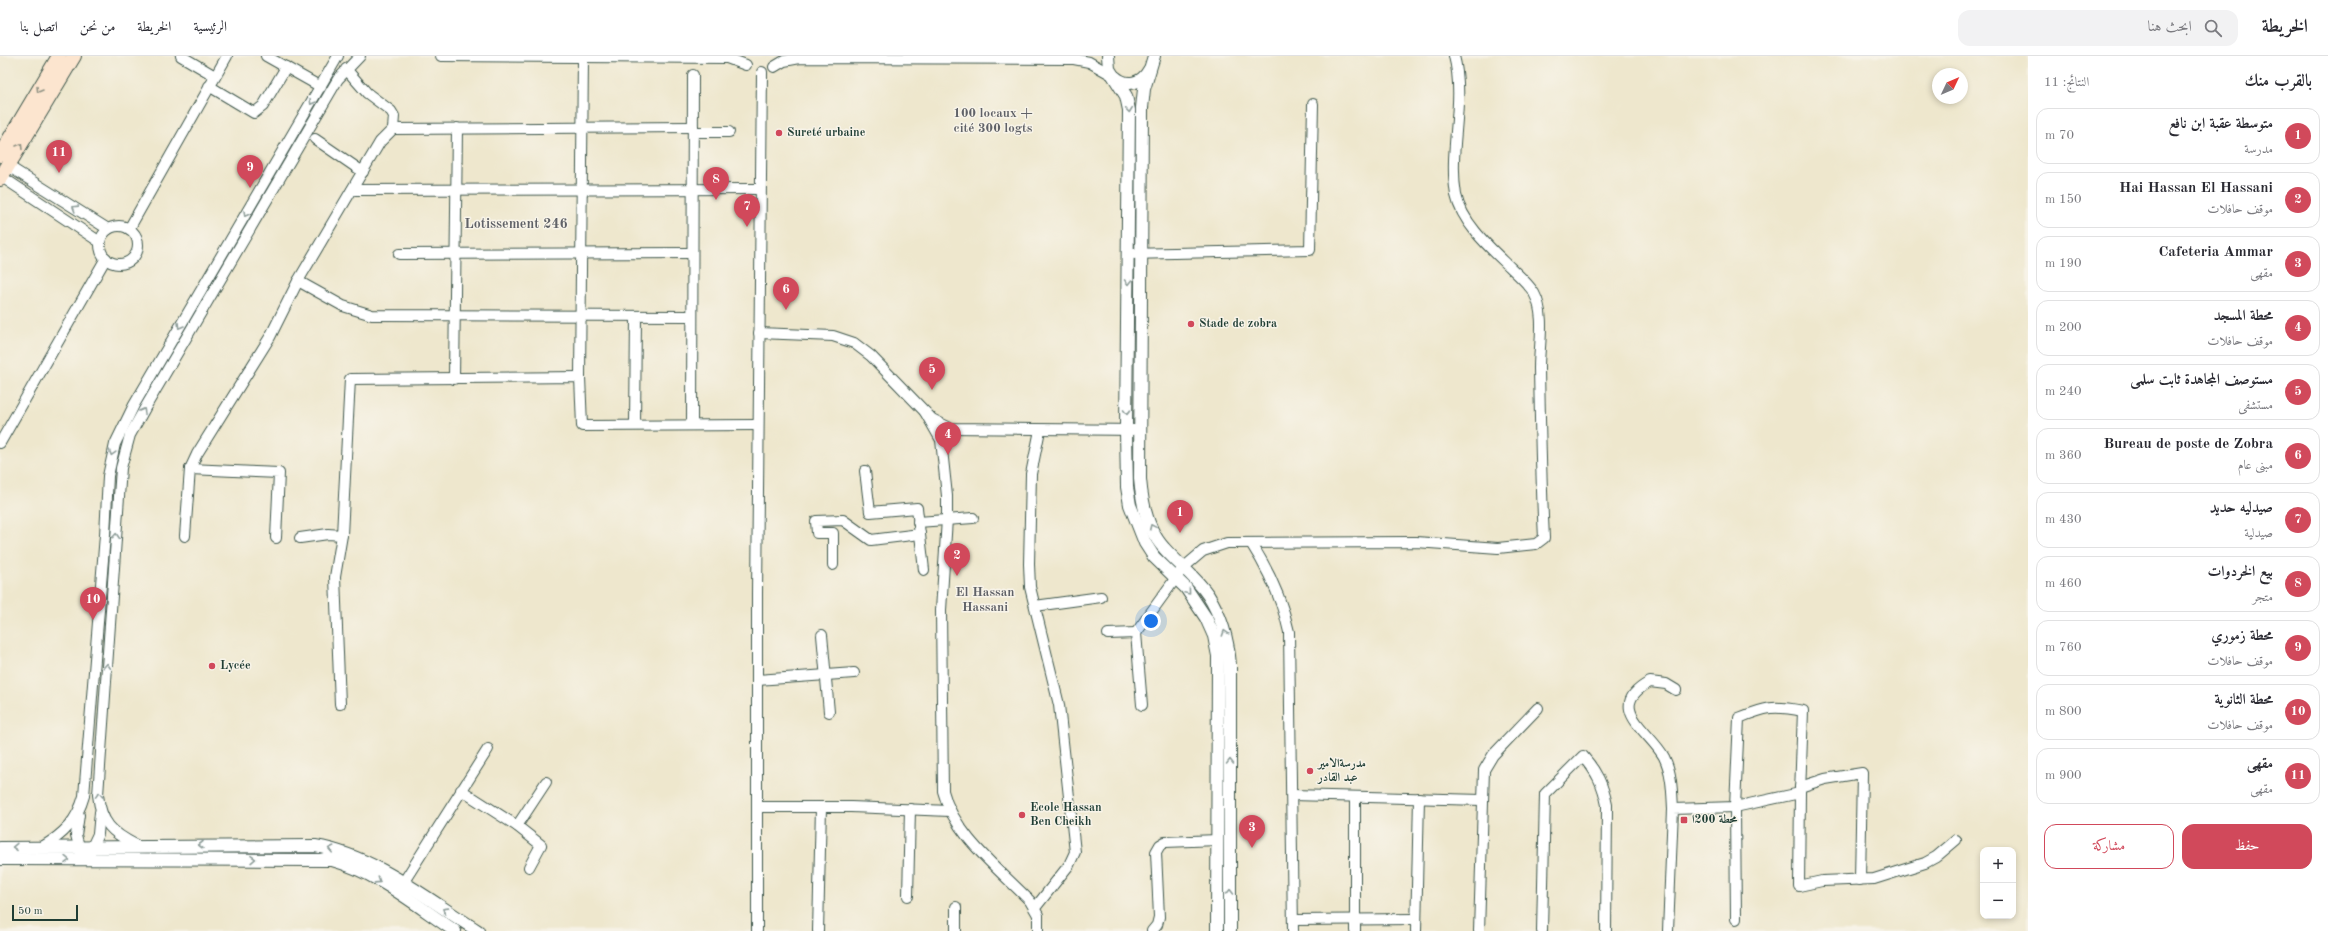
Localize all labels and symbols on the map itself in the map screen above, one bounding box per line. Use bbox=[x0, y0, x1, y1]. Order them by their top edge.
north arrow bbox=[1932, 68, 1968, 104]
one-way arrow bbox=[37, 85, 44, 93]
one-way arrow bbox=[310, 98, 317, 105]
district label: 100 locaux + cité 300 logts bbox=[953, 107, 1033, 135]
one-way arrow bbox=[1124, 107, 1133, 113]
place label: Sureté urbaine bbox=[787, 127, 866, 139]
marker: Sureté urbaine bbox=[774, 128, 784, 138]
pin: 11 bbox=[46, 140, 72, 173]
one-way arrow bbox=[15, 143, 23, 150]
pin: 9 bbox=[237, 155, 263, 188]
pin: 8 bbox=[703, 167, 729, 200]
pin: 7 bbox=[734, 194, 760, 227]
one-way arrow bbox=[72, 206, 79, 213]
one-way arrow bbox=[244, 210, 251, 217]
district label: Lotissement 246 bbox=[464, 217, 568, 231]
pin: 6 bbox=[773, 277, 799, 310]
one-way arrow bbox=[1124, 279, 1132, 285]
place label: Stade de zobra bbox=[1199, 318, 1277, 330]
marker: Stade de zobra bbox=[1186, 319, 1196, 329]
one-way arrow bbox=[178, 322, 185, 329]
pin: 5 bbox=[919, 357, 945, 390]
one-way arrow bbox=[139, 408, 146, 415]
one-way arrow bbox=[1122, 409, 1131, 415]
pin: 4 bbox=[935, 422, 961, 455]
one-way arrow bbox=[108, 449, 117, 456]
pin: 1 bbox=[1167, 500, 1193, 533]
one-way arrow bbox=[1148, 524, 1156, 531]
one-way arrow bbox=[111, 533, 120, 539]
pin: 2 bbox=[944, 543, 970, 576]
district label: El Hassan Hassani bbox=[956, 586, 1014, 614]
pin: 10 bbox=[80, 587, 106, 620]
one-way arrow bbox=[1184, 587, 1191, 594]
your location bbox=[1141, 611, 1161, 631]
one-way arrow bbox=[1221, 629, 1230, 636]
place label: Lycée bbox=[220, 660, 251, 672]
marker: Lycée bbox=[207, 661, 217, 671]
one-way arrow bbox=[102, 663, 111, 669]
place label: مدرسةالامير عبد القادر bbox=[1316, 757, 1366, 784]
one-way arrow bbox=[1226, 759, 1234, 765]
marker: مدرسةالامير عبد القادر bbox=[1305, 766, 1315, 776]
one-way arrow bbox=[95, 792, 103, 798]
place label: Ecole Hassan Ben Cheikh bbox=[1030, 802, 1102, 828]
marker: Ecole Hassan Ben Cheikh bbox=[1017, 810, 1027, 820]
place label: محطة 200ا bbox=[1692, 814, 1738, 826]
pin: 3 bbox=[1239, 815, 1265, 848]
marker: محطة 200ا bbox=[1679, 815, 1689, 825]
one-way arrow bbox=[198, 841, 204, 849]
one-way arrow bbox=[12, 843, 18, 852]
one-way arrow bbox=[328, 845, 334, 853]
one-way arrow bbox=[250, 855, 256, 863]
one-way arrow bbox=[64, 856, 70, 864]
one-way arrow bbox=[374, 876, 381, 884]
one-way arrow bbox=[1226, 889, 1234, 895]
scale bar bbox=[12, 903, 78, 922]
one-way arrow bbox=[442, 907, 449, 915]

